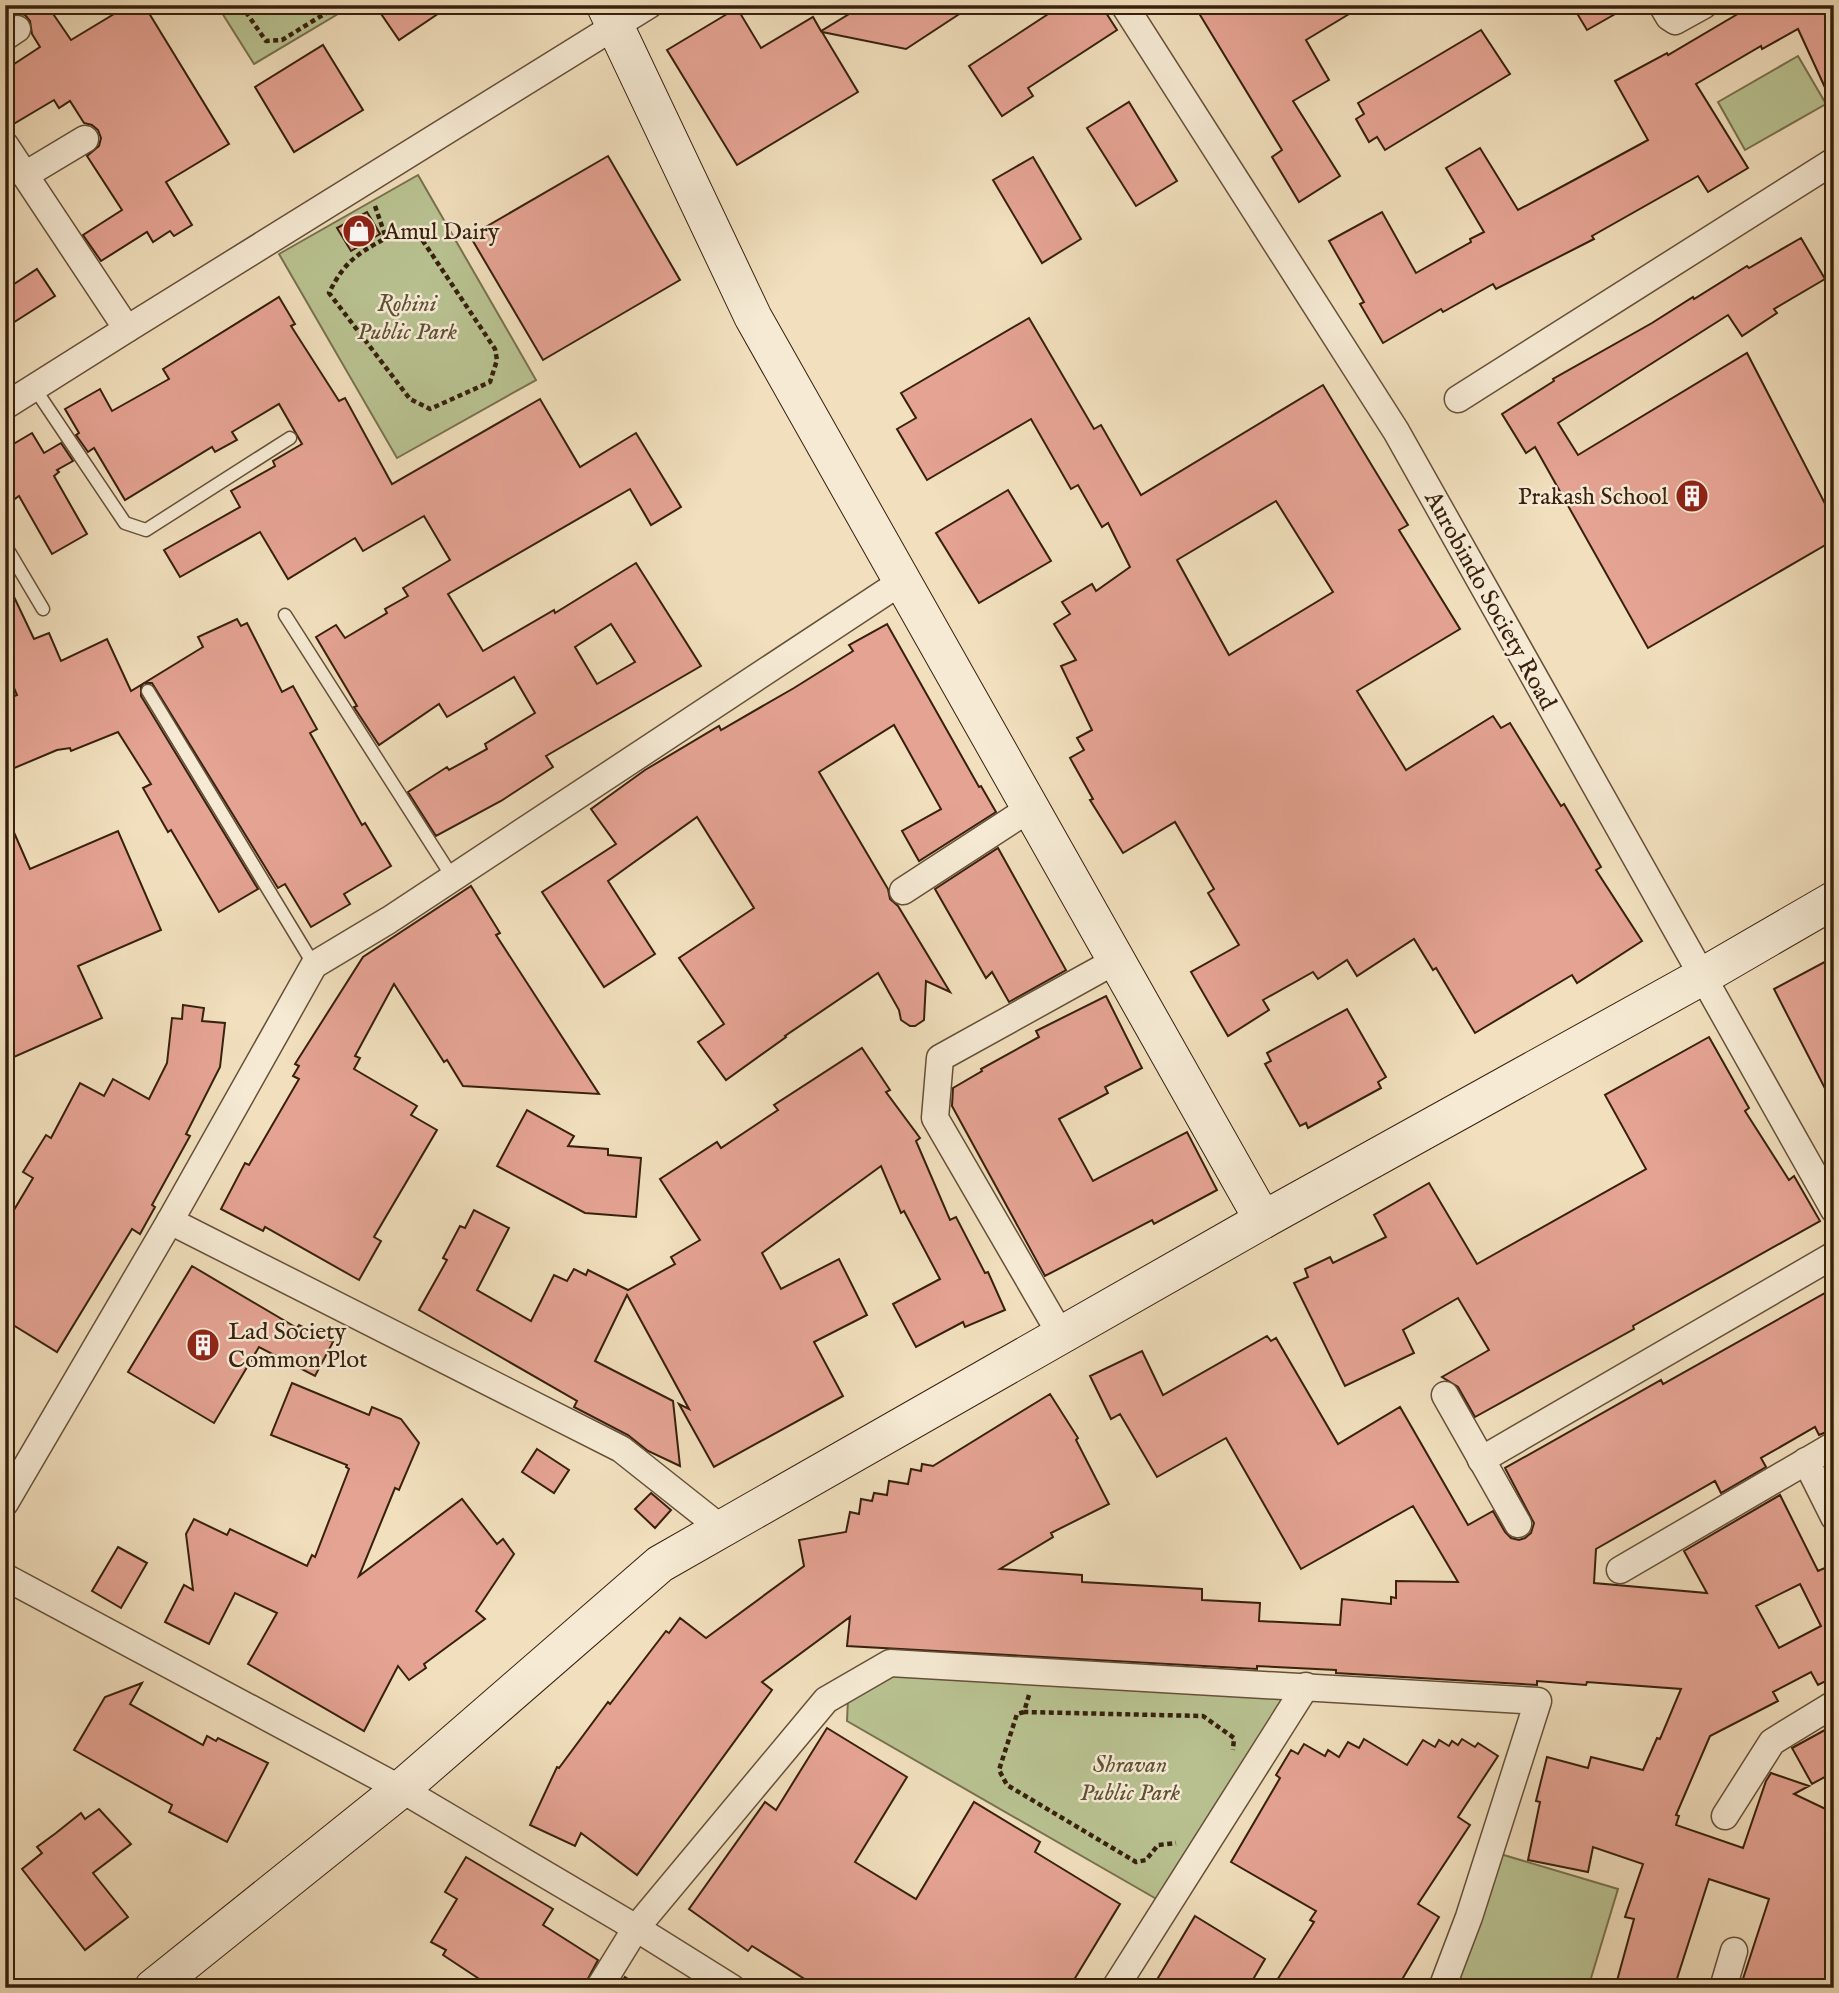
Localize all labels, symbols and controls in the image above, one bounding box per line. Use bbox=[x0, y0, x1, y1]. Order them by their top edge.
shop icon: Amul Dairy bbox=[340, 212, 378, 250]
place label: Amul Dairy bbox=[383, 217, 500, 248]
park label: Rohini Public Park bbox=[357, 289, 457, 348]
building icon: Prakash School bbox=[1673, 477, 1711, 515]
place label: Prakash School bbox=[1518, 482, 1668, 513]
street label: Aurobindo Society Road bbox=[1416, 485, 1563, 716]
place label: Lad Society Common Plot bbox=[228, 1317, 367, 1376]
building icon: Lad Society Common Plot bbox=[184, 1326, 222, 1364]
park label: Shravan Public Park bbox=[1080, 1750, 1180, 1809]

